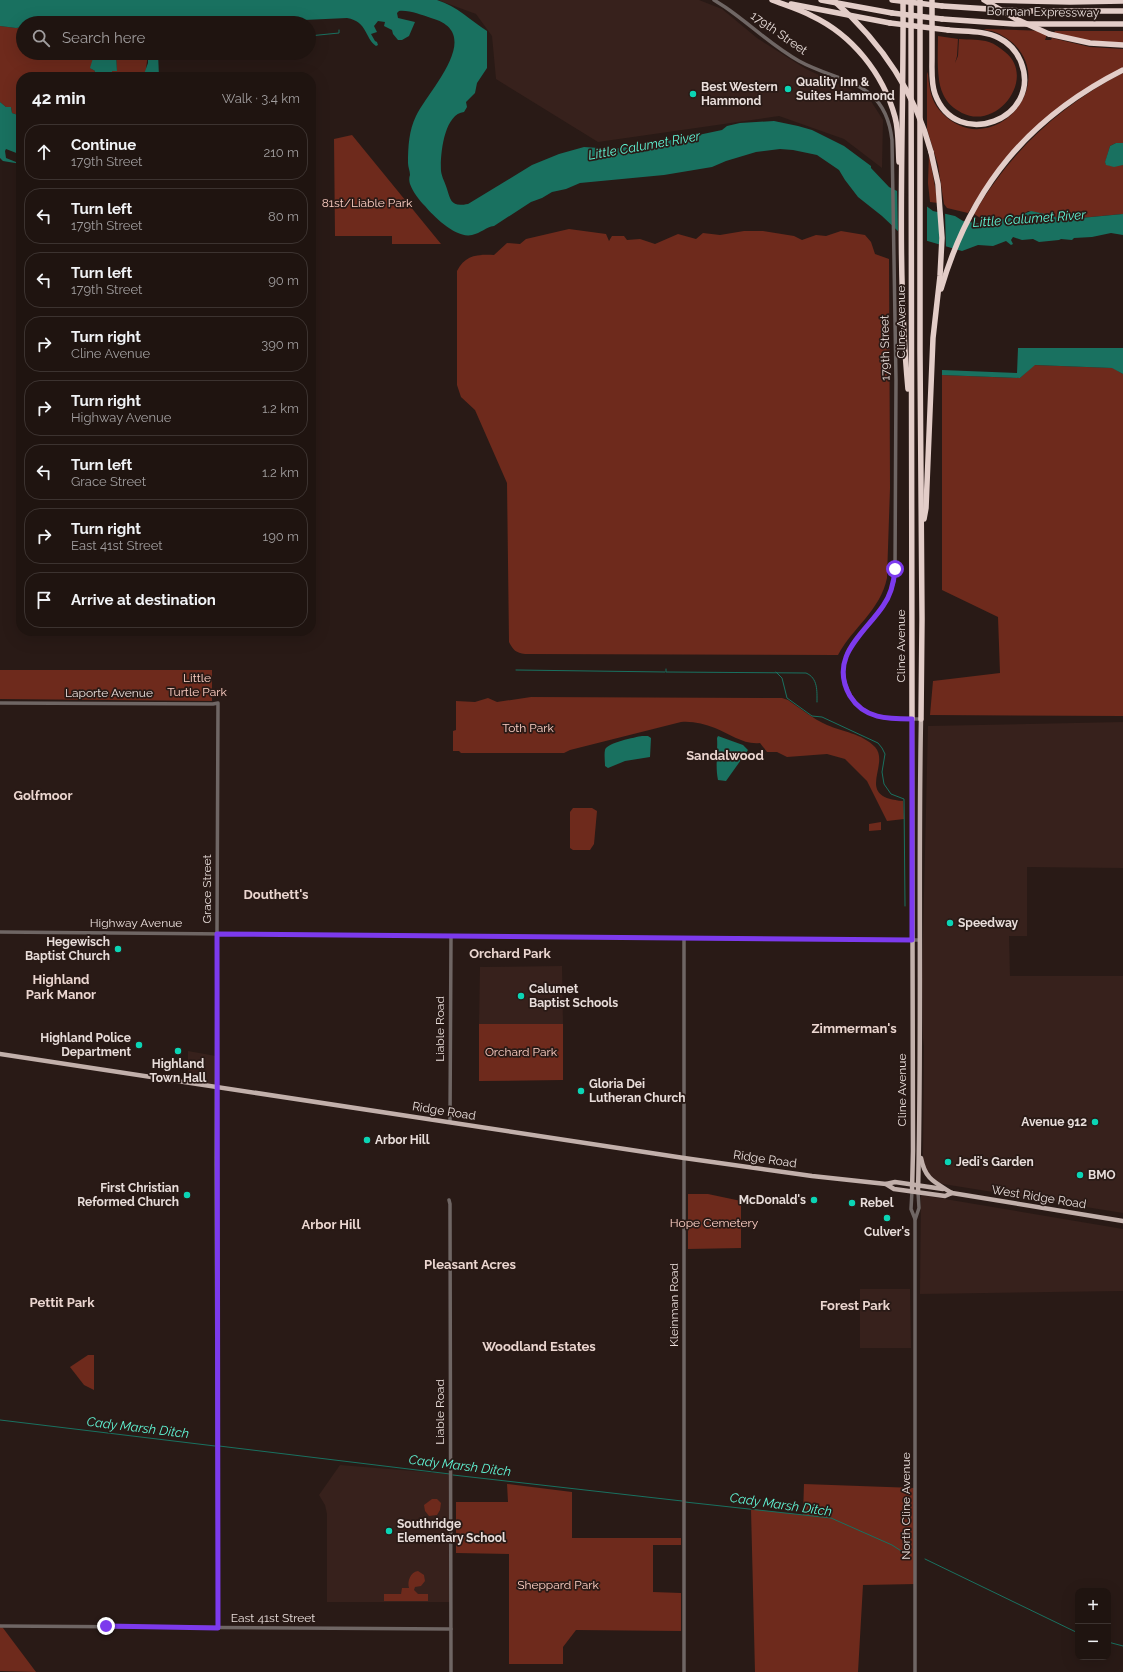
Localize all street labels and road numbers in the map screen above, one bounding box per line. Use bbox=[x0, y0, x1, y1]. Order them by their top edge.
street label: Borman Expressway bbox=[987, 4, 1100, 20]
street label: 179th Street bbox=[748, 8, 810, 58]
street label: Cline Avenue bbox=[894, 286, 908, 358]
street label: 179th Street bbox=[877, 315, 893, 381]
street label: Cline Avenue bbox=[894, 610, 908, 682]
street label: Laporte Avenue bbox=[65, 686, 153, 700]
street label: Grace Street bbox=[200, 854, 214, 924]
street label: Highway Avenue bbox=[90, 916, 182, 930]
street label: Liable Road bbox=[433, 996, 447, 1062]
street label: Cline Avenue bbox=[895, 1054, 909, 1126]
street label: Ridge Road bbox=[411, 1099, 477, 1123]
street label: Ridge Road bbox=[732, 1148, 798, 1170]
street label: West Ridge Road bbox=[991, 1183, 1087, 1211]
street label: Kleinman Road bbox=[667, 1263, 681, 1347]
street label: Liable Road bbox=[433, 1379, 447, 1445]
street label: North Cline Avenue bbox=[899, 1452, 913, 1560]
street label: East 41st Street bbox=[231, 1611, 315, 1625]

